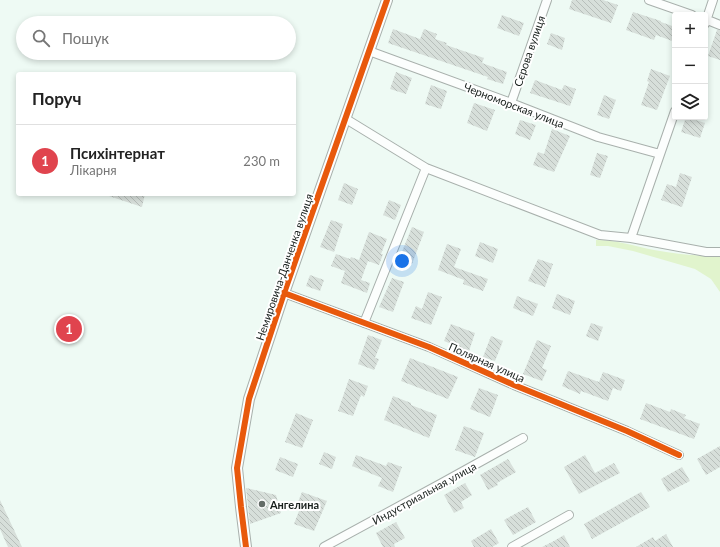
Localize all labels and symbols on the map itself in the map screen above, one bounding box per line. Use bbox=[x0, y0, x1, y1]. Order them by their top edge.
street label: Сєрова вулиця bbox=[511, 14, 547, 88]
street label: Черноморская улица bbox=[462, 80, 566, 130]
street label: Немировича-Данченка вулиця bbox=[253, 192, 315, 342]
your location bbox=[392, 251, 412, 271]
pin: 1 bbox=[56, 314, 82, 344]
street label: Полярная улица bbox=[447, 339, 527, 385]
street label: Индустриальная улица bbox=[370, 459, 478, 527]
place label: Ангелина bbox=[269, 498, 319, 511]
marker: Ангелина bbox=[257, 499, 267, 509]

